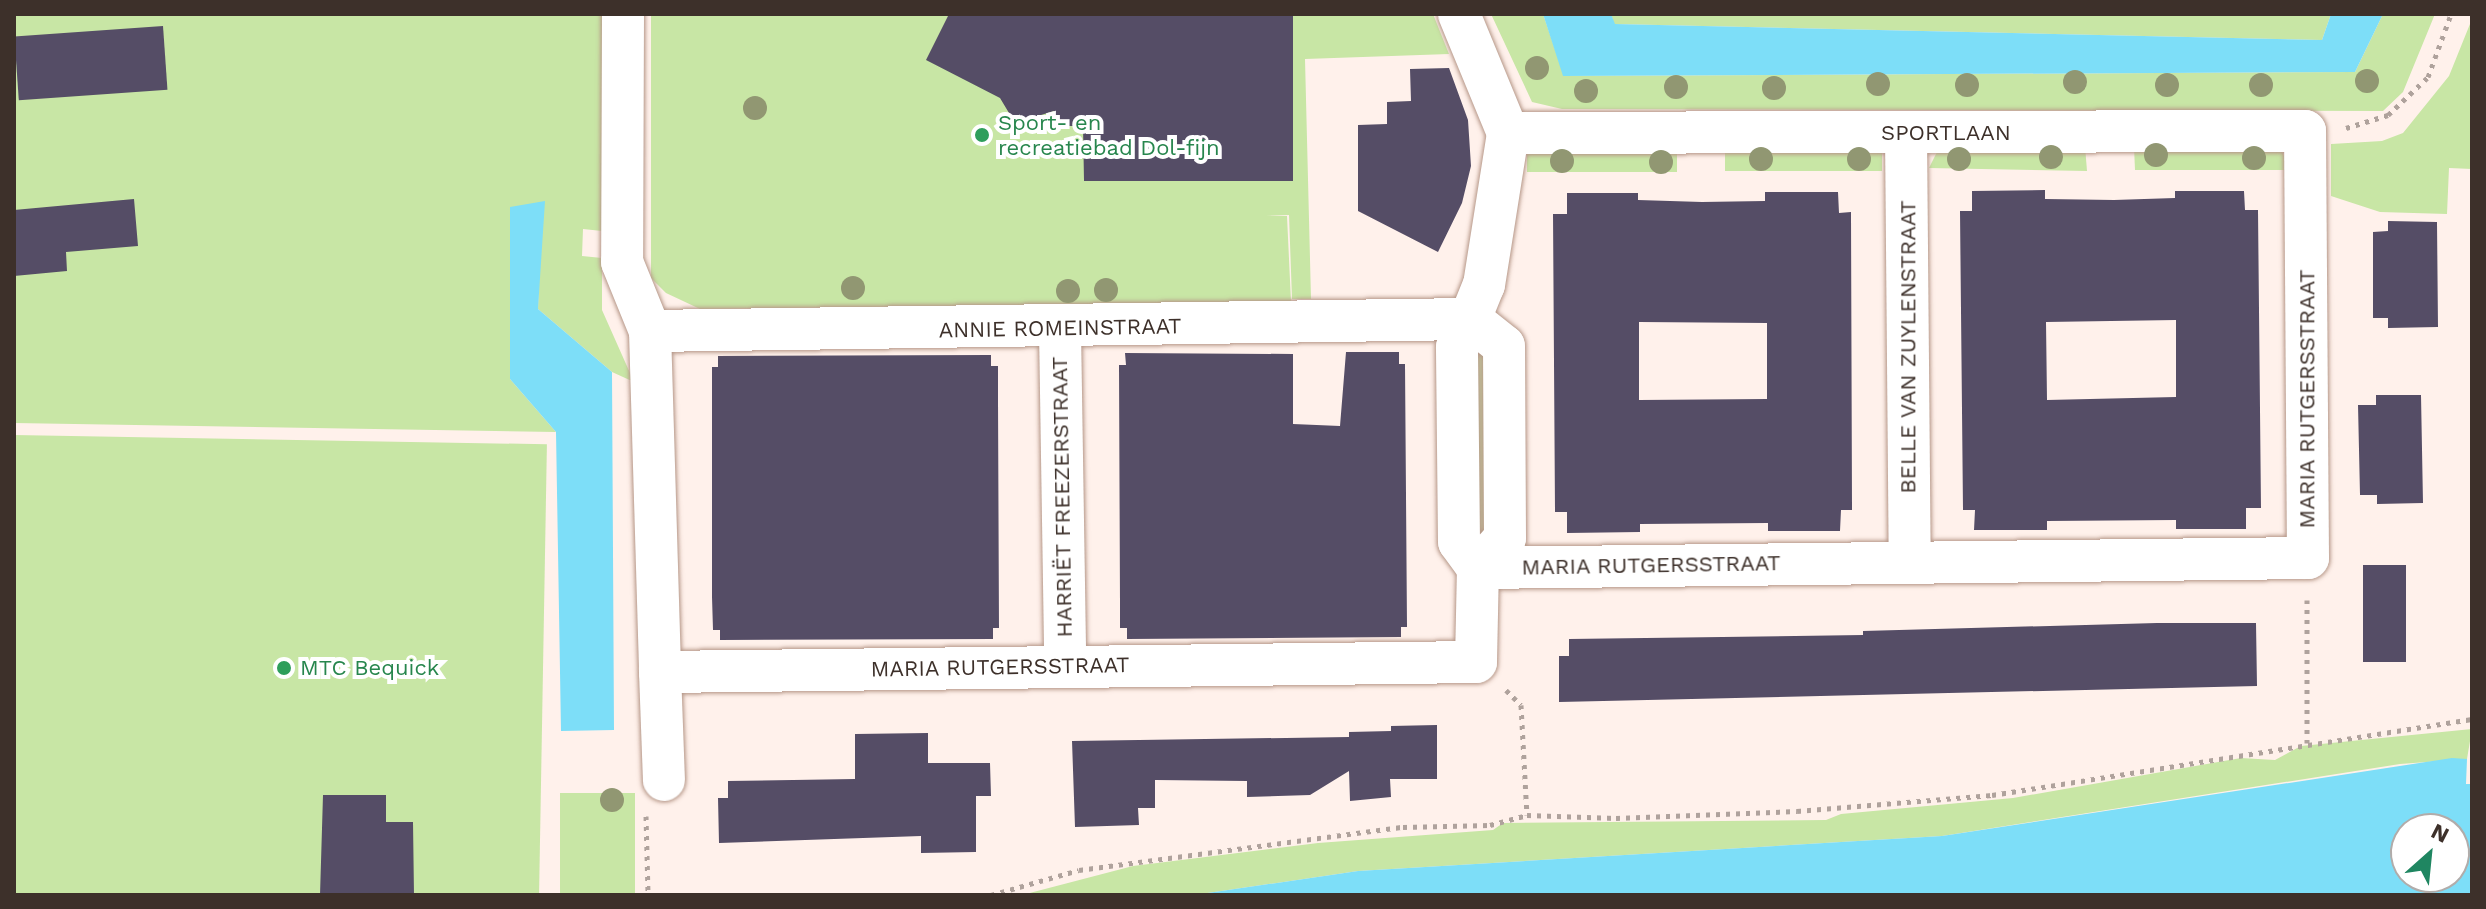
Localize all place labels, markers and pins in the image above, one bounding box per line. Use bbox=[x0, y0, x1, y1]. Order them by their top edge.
place label: Sport- en recreatiebad Dol-fijn bbox=[998, 109, 1220, 160]
marker: Sport- en recreatiebad Dol-fijn bbox=[973, 126, 991, 144]
place label: MTC Bequick bbox=[300, 655, 439, 681]
marker: MTC Bequick bbox=[275, 659, 293, 677]

